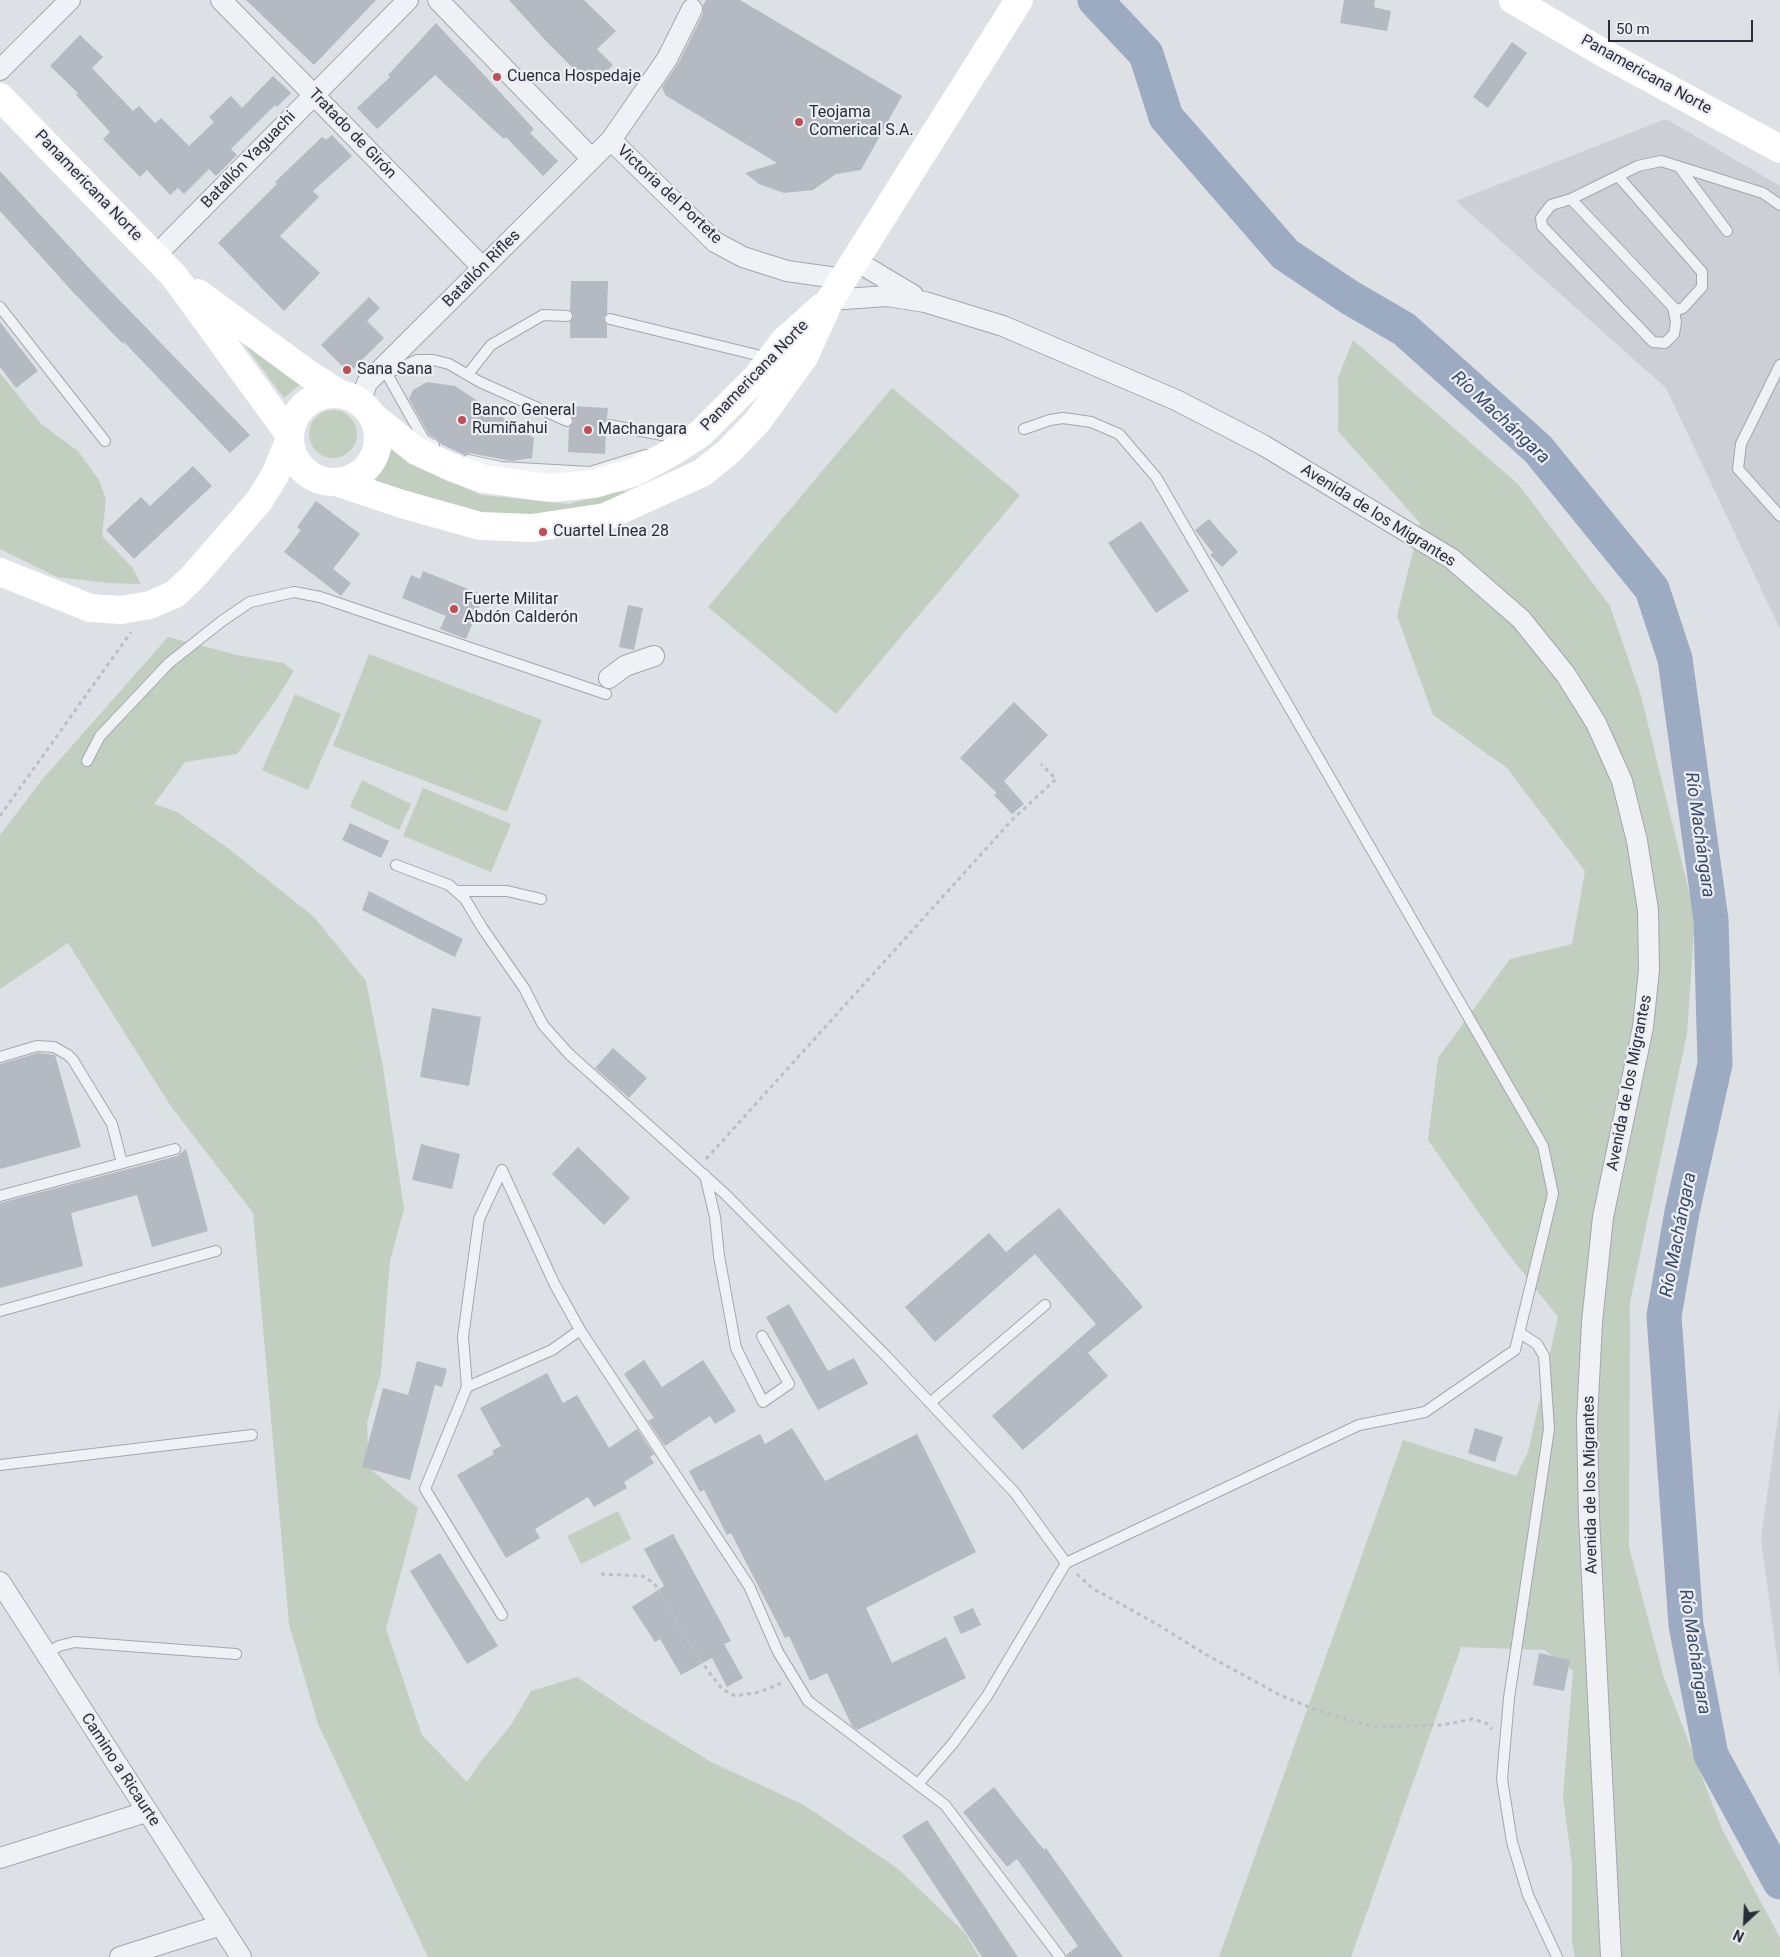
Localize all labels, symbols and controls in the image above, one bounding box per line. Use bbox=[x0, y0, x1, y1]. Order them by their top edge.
scale bar bbox=[1610, 10, 1755, 42]
text: 50 m bbox=[1616, 20, 1650, 38]
street label: Panamericana Norte bbox=[1577, 31, 1715, 119]
place label: Cuenca Hospedaje bbox=[507, 67, 641, 87]
marker: Cuenca Hospedaje bbox=[491, 71, 503, 83]
street label: Tratado de Girón bbox=[304, 85, 400, 183]
place label: Teojama Comerical S.A. bbox=[809, 103, 914, 141]
street label: Batallón Yaguachi bbox=[198, 107, 300, 213]
marker: Teojama Comerical S.A. bbox=[793, 116, 805, 128]
street label: Panamericana Norte bbox=[30, 127, 146, 245]
street label: Victoria del Portete bbox=[613, 141, 725, 249]
street label: Batallón Rifles bbox=[439, 226, 525, 312]
street label: Panamericana Norte bbox=[697, 317, 813, 435]
place label: Sana Sana bbox=[357, 360, 432, 380]
marker: Sana Sana bbox=[341, 364, 353, 376]
water label: Río Machángara bbox=[1446, 367, 1554, 469]
place label: Banco General Rumiñahui bbox=[472, 401, 575, 439]
marker: Banco General Rumiñahui bbox=[456, 414, 468, 426]
place label: Machangara bbox=[598, 420, 687, 440]
marker: Machangara bbox=[582, 424, 594, 436]
street label: Avenida de los Migrantes bbox=[1297, 460, 1459, 572]
place label: Cuartel Línea 28 bbox=[553, 522, 669, 542]
marker: Cuartel Línea 28 bbox=[537, 526, 549, 538]
place label: Fuerte Militar Abdón Calderón bbox=[464, 590, 578, 628]
marker: Fuerte Militar Abdón Calderón bbox=[448, 603, 460, 615]
water label: Río Machángara bbox=[1680, 771, 1718, 899]
street label: Avenida de los Migrantes bbox=[1604, 993, 1656, 1173]
water label: Río Machángara bbox=[1656, 1171, 1702, 1299]
street label: Avenida de los Migrantes bbox=[1580, 1395, 1602, 1575]
water label: Río Machángara bbox=[1673, 1588, 1715, 1716]
street label: Camino a Ricaurte bbox=[76, 1710, 164, 1830]
north arrow bbox=[1720, 1897, 1770, 1947]
text: N bbox=[1731, 1926, 1747, 1945]

